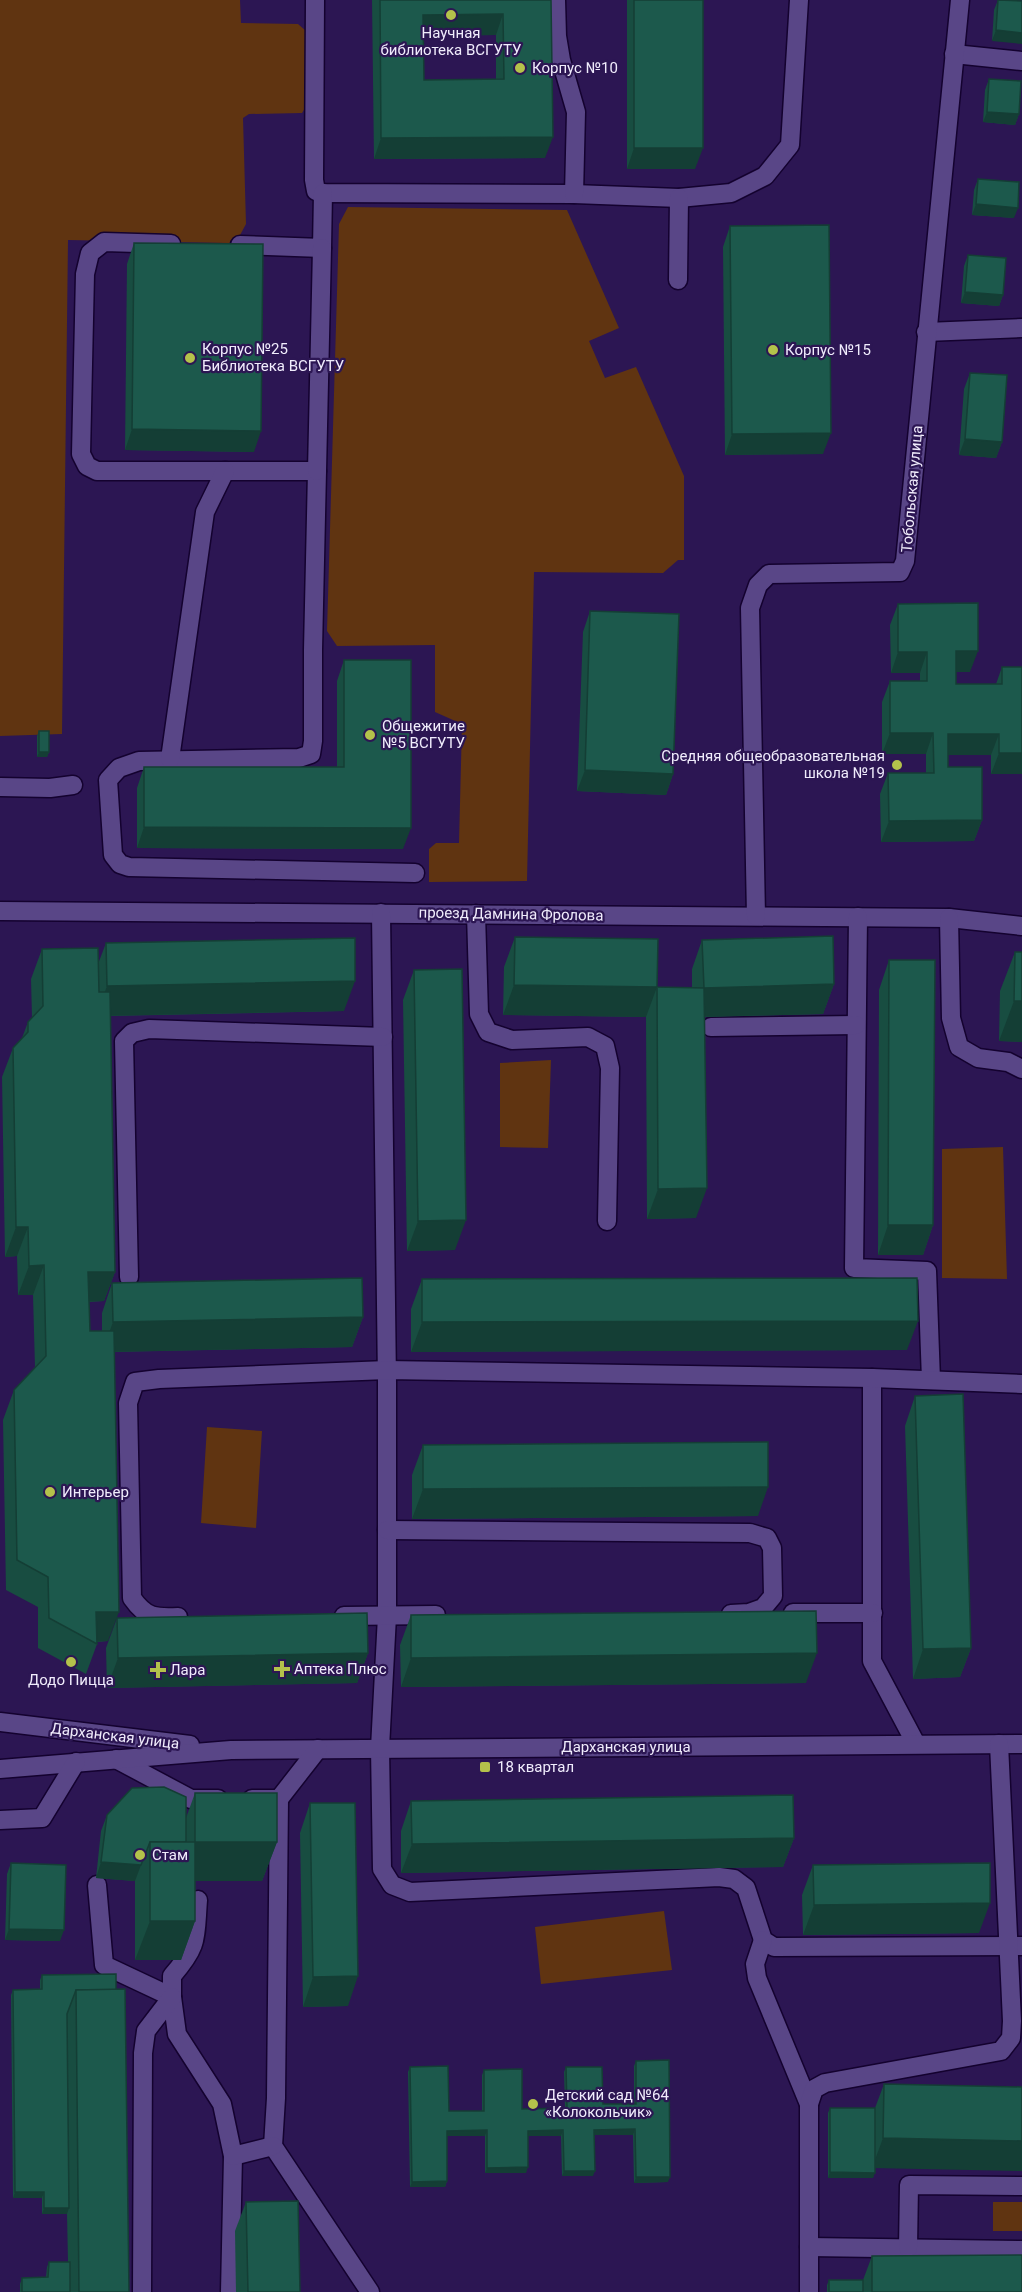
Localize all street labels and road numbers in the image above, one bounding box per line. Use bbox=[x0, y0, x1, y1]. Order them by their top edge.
street label: Тобольская улица bbox=[897, 425, 927, 553]
street label: проезд Дамнина Фролова bbox=[418, 903, 604, 925]
street label: Дарханская улица bbox=[50, 1719, 180, 1753]
street label: Дарханская улица bbox=[561, 1738, 691, 1756]

